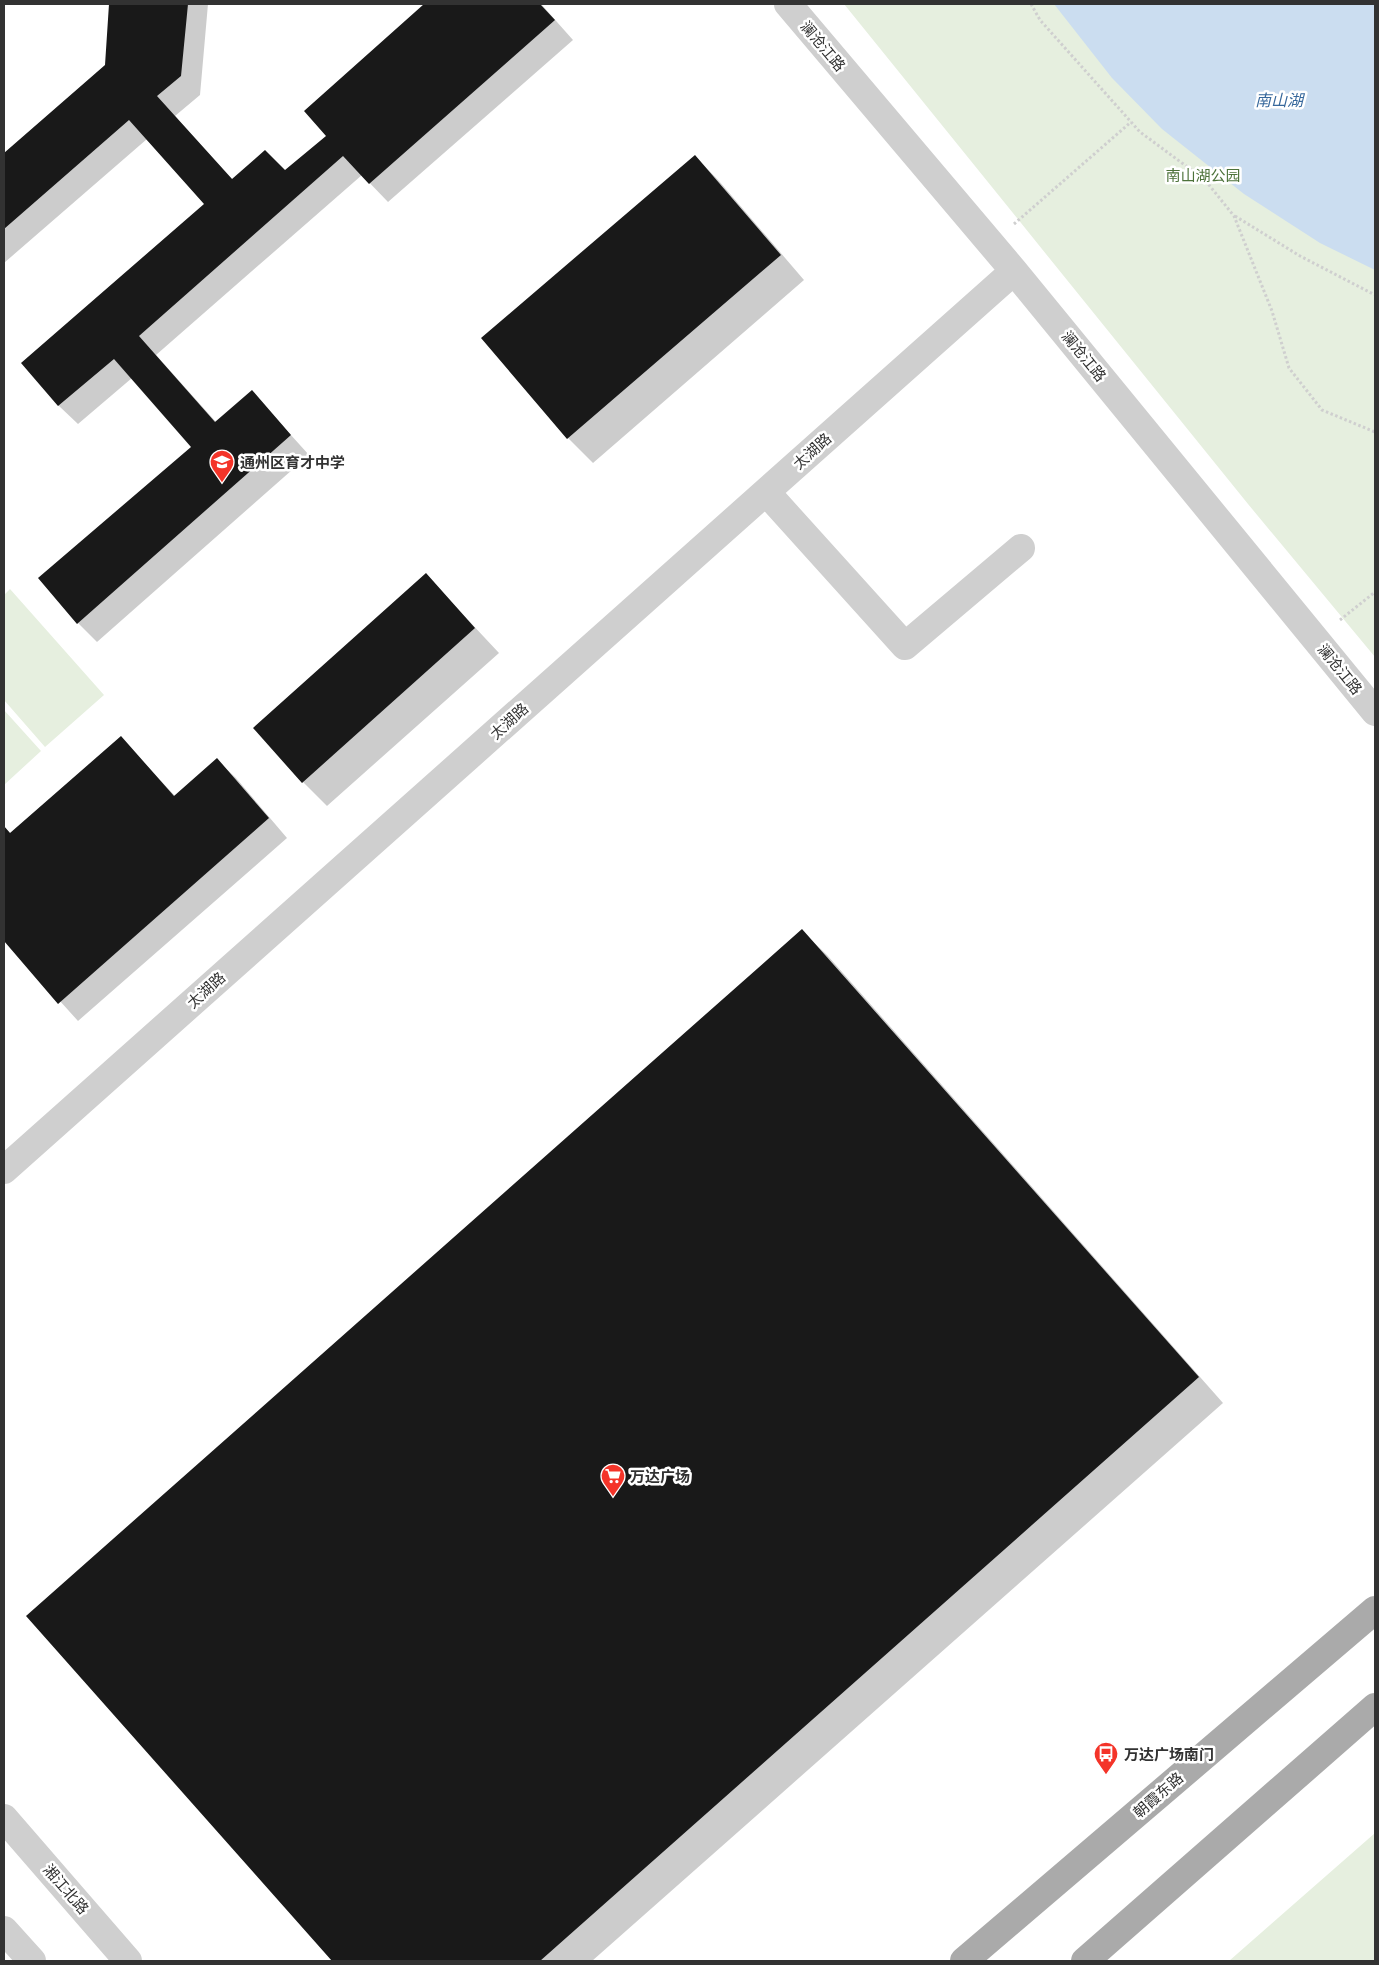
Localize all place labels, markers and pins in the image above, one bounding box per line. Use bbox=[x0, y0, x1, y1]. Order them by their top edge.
school or university icon: 通州区育才中学 bbox=[209, 449, 235, 483]
place label: 通州区育才中学 bbox=[240, 453, 345, 472]
supermarket icon: 万达广场 bbox=[600, 1463, 626, 1497]
place label: 万达广场 bbox=[630, 1467, 690, 1486]
bus stop icon: 万达广场南门 bbox=[1093, 1741, 1119, 1775]
place label: 万达广场南门 bbox=[1124, 1745, 1214, 1764]

